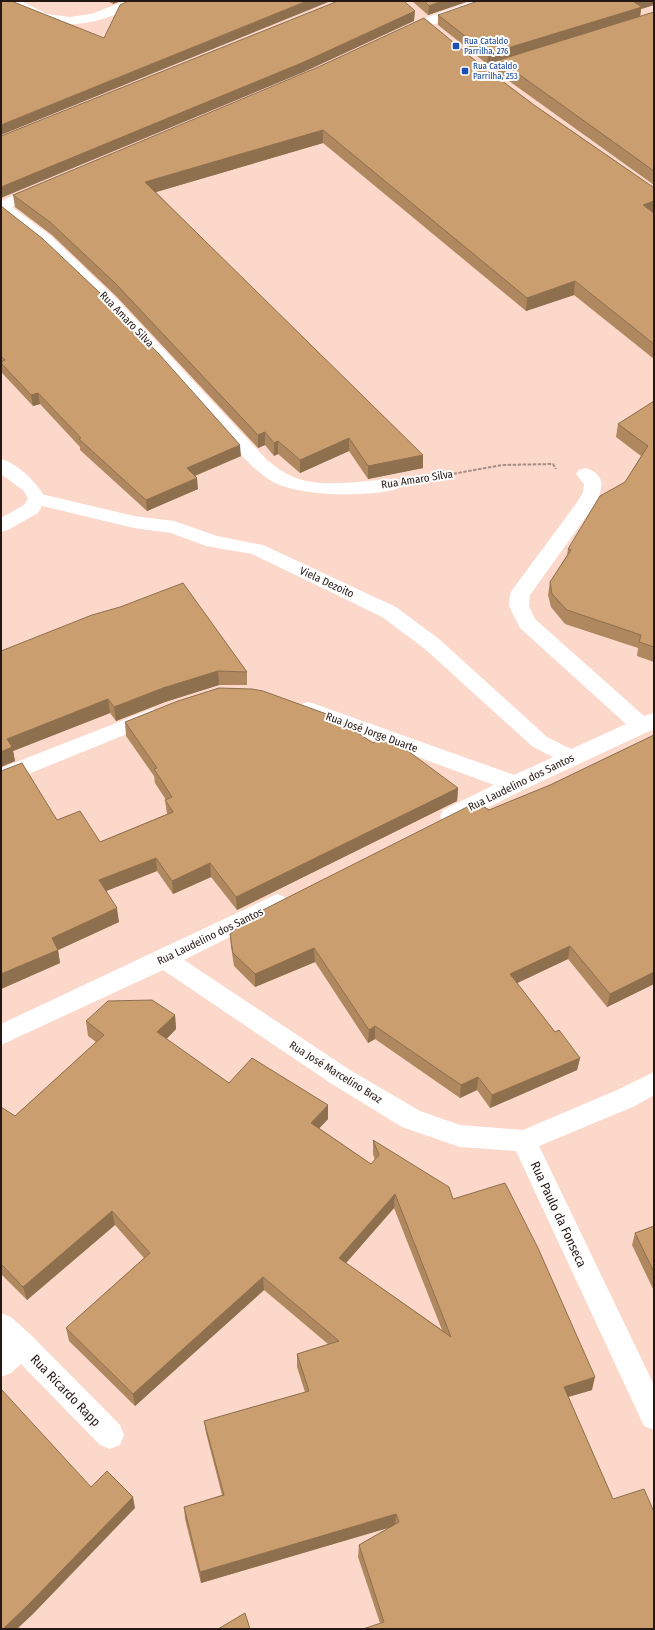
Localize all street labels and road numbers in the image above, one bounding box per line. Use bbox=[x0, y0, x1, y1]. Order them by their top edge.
street label: Rua Amaro Silva bbox=[97, 289, 156, 350]
street label: Rua Amaro Silva bbox=[380, 467, 454, 492]
street label: Viela Dezoito bbox=[298, 564, 356, 601]
street label: Rua José Jorge Duarte bbox=[324, 710, 420, 755]
street label: Rua Laudelino dos Santos bbox=[466, 751, 577, 814]
street label: Rua Laudelino dos Santos bbox=[155, 905, 266, 968]
street label: Rua José Marcelino Braz bbox=[287, 1039, 385, 1107]
street label: Rua Paulo da Fonseca bbox=[527, 1159, 590, 1269]
street label: Rua Ricardo Rapp bbox=[28, 1351, 104, 1429]

